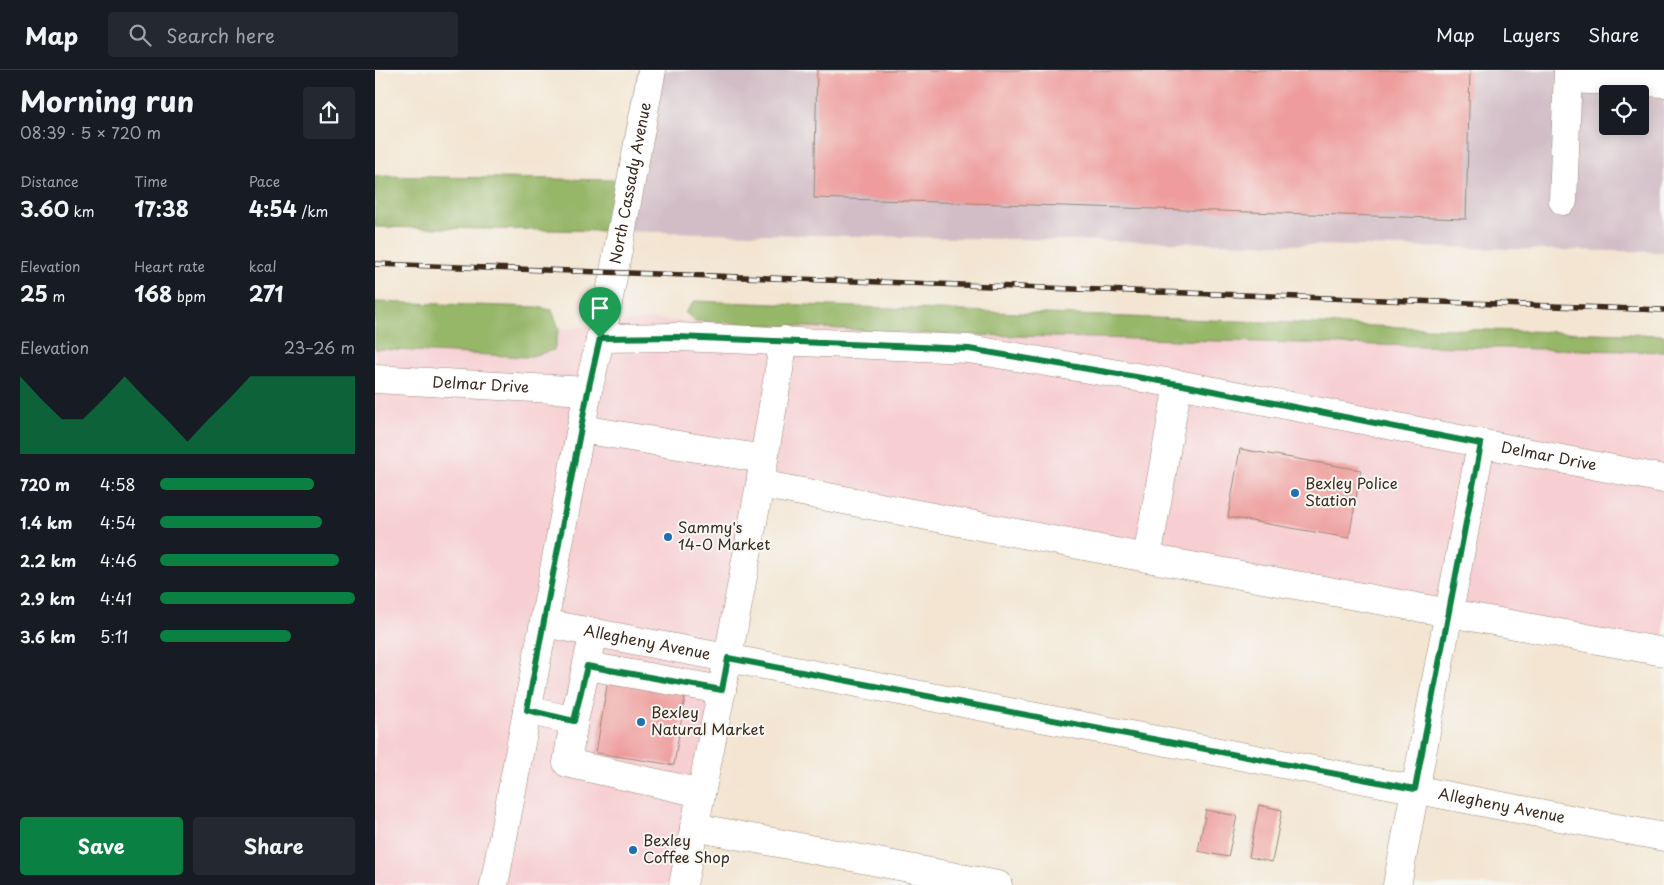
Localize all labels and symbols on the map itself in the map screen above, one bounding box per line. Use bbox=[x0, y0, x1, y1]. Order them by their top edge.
street label: North Cassady Avenue bbox=[603, 100, 656, 266]
pin bbox=[579, 287, 621, 338]
street label: Delmar Drive bbox=[432, 369, 530, 398]
street label: Delmar Drive bbox=[1499, 434, 1599, 476]
place label: Bexley Police Station bbox=[1305, 471, 1398, 511]
marker: Bexley Police Station bbox=[1289, 487, 1301, 499]
place label: Sammy's 14-0 Market bbox=[678, 515, 770, 555]
marker: Sammy's 14-0 Market bbox=[662, 531, 674, 543]
street label: Allegheny Avenue bbox=[582, 618, 713, 665]
place label: Bexley Natural Market bbox=[651, 700, 765, 740]
marker: Bexley Natural Market bbox=[635, 716, 647, 728]
street label: Allegheny Avenue bbox=[1437, 781, 1567, 828]
place label: Bexley Coffee Shop bbox=[643, 828, 730, 868]
marker: Bexley Coffee Shop bbox=[627, 844, 639, 856]

